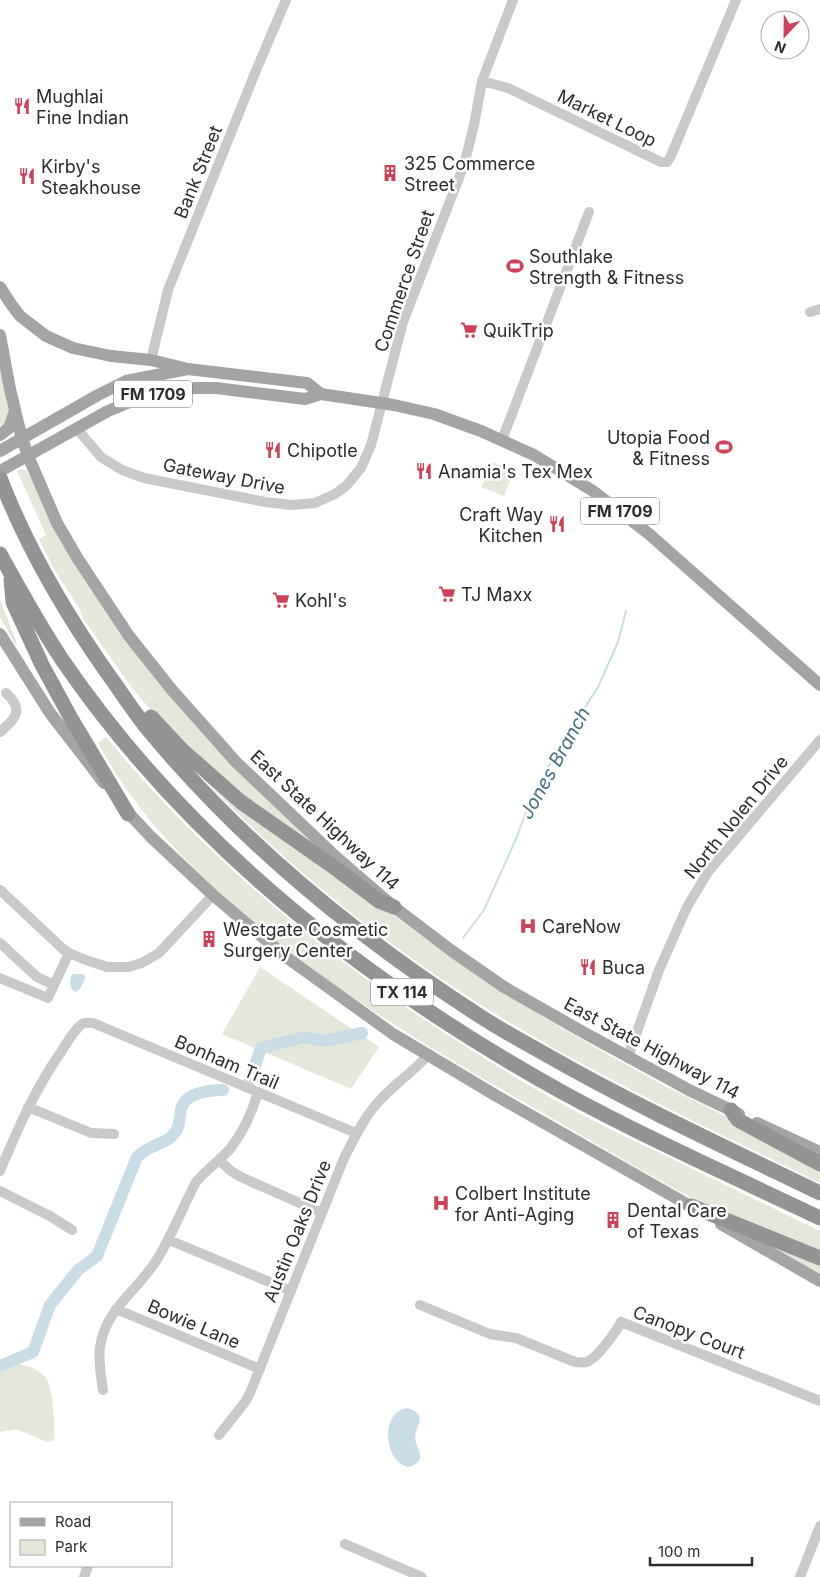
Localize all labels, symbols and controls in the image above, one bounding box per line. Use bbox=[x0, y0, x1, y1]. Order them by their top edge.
north arrow bbox=[760, 10, 810, 60]
text: N bbox=[772, 38, 788, 57]
street label: Market Loop bbox=[554, 85, 660, 151]
place label: Mughlai Fine Indian bbox=[36, 86, 129, 128]
restaurant icon: Mughlai Fine Indian bbox=[12, 96, 32, 116]
street label: Bank Street bbox=[170, 122, 226, 221]
place label: 325 Commerce Street bbox=[404, 153, 535, 195]
place label: Kirby's Steakhouse bbox=[41, 156, 141, 198]
building icon: 325 Commerce Street bbox=[380, 163, 400, 183]
restaurant icon: Kirby's Steakhouse bbox=[17, 166, 37, 186]
street label: Commerce Street bbox=[370, 207, 438, 355]
place label: Southlake Strength & Fitness bbox=[529, 246, 684, 288]
sports icon: Southlake Strength & Fitness bbox=[505, 256, 525, 276]
supermarket icon: QuikTrip bbox=[459, 320, 479, 340]
place label: QuikTrip bbox=[483, 320, 554, 341]
road number: FM 1709 bbox=[114, 380, 192, 408]
place label: Utopia Food & Fitness bbox=[607, 427, 710, 469]
sports icon: Utopia Food & Fitness bbox=[714, 437, 734, 457]
restaurant icon: Chipotle bbox=[263, 440, 283, 460]
place label: Chipotle bbox=[287, 440, 358, 461]
street label: Gateway Drive bbox=[161, 454, 287, 498]
restaurant icon: Anamia's Tex Mex bbox=[414, 461, 434, 481]
place label: Anamia's Tex Mex bbox=[438, 461, 593, 482]
road number: FM 1709 bbox=[581, 498, 659, 524]
place label: Craft Way Kitchen bbox=[459, 504, 543, 546]
restaurant icon: Craft Way Kitchen bbox=[547, 514, 567, 534]
supermarket icon: TJ Maxx bbox=[437, 584, 457, 604]
place label: TJ Maxx bbox=[461, 584, 533, 605]
supermarket icon: Kohl's bbox=[271, 590, 291, 610]
place label: Kohl's bbox=[295, 590, 347, 611]
water label: Jones Branch bbox=[515, 703, 595, 823]
street label: East State Highway 114 bbox=[246, 746, 404, 894]
street label: North Nolen Drive bbox=[680, 751, 792, 883]
hospital icon: CareNow bbox=[518, 916, 538, 936]
place label: CareNow bbox=[542, 916, 621, 937]
place label: Westgate Cosmetic Surgery Center bbox=[223, 919, 388, 961]
building icon: Westgate Cosmetic Surgery Center bbox=[199, 929, 219, 949]
restaurant icon: Buca bbox=[578, 957, 598, 977]
place label: Buca bbox=[602, 957, 645, 978]
road number: TX 114 bbox=[371, 979, 433, 1006]
street label: East State Highway 114 bbox=[561, 993, 743, 1103]
street label: Bonham Trail bbox=[172, 1031, 282, 1093]
street label: Austin Oaks Drive bbox=[259, 1157, 335, 1305]
place label: Colbert Institute for Anti-Aging bbox=[455, 1183, 591, 1225]
hospital icon: Colbert Institute for Anti-Aging bbox=[431, 1193, 451, 1213]
place label: Dental Care of Texas bbox=[627, 1200, 727, 1242]
building icon: Dental Care of Texas bbox=[603, 1210, 623, 1230]
street label: Bowie Lane bbox=[145, 1295, 243, 1353]
street label: Canopy Court bbox=[630, 1301, 748, 1363]
legend bbox=[10, 1502, 172, 1567]
text: Road bbox=[55, 1512, 91, 1531]
scale bar bbox=[650, 1534, 752, 1566]
text: Park bbox=[55, 1537, 88, 1556]
text: 100 m bbox=[658, 1542, 700, 1561]

